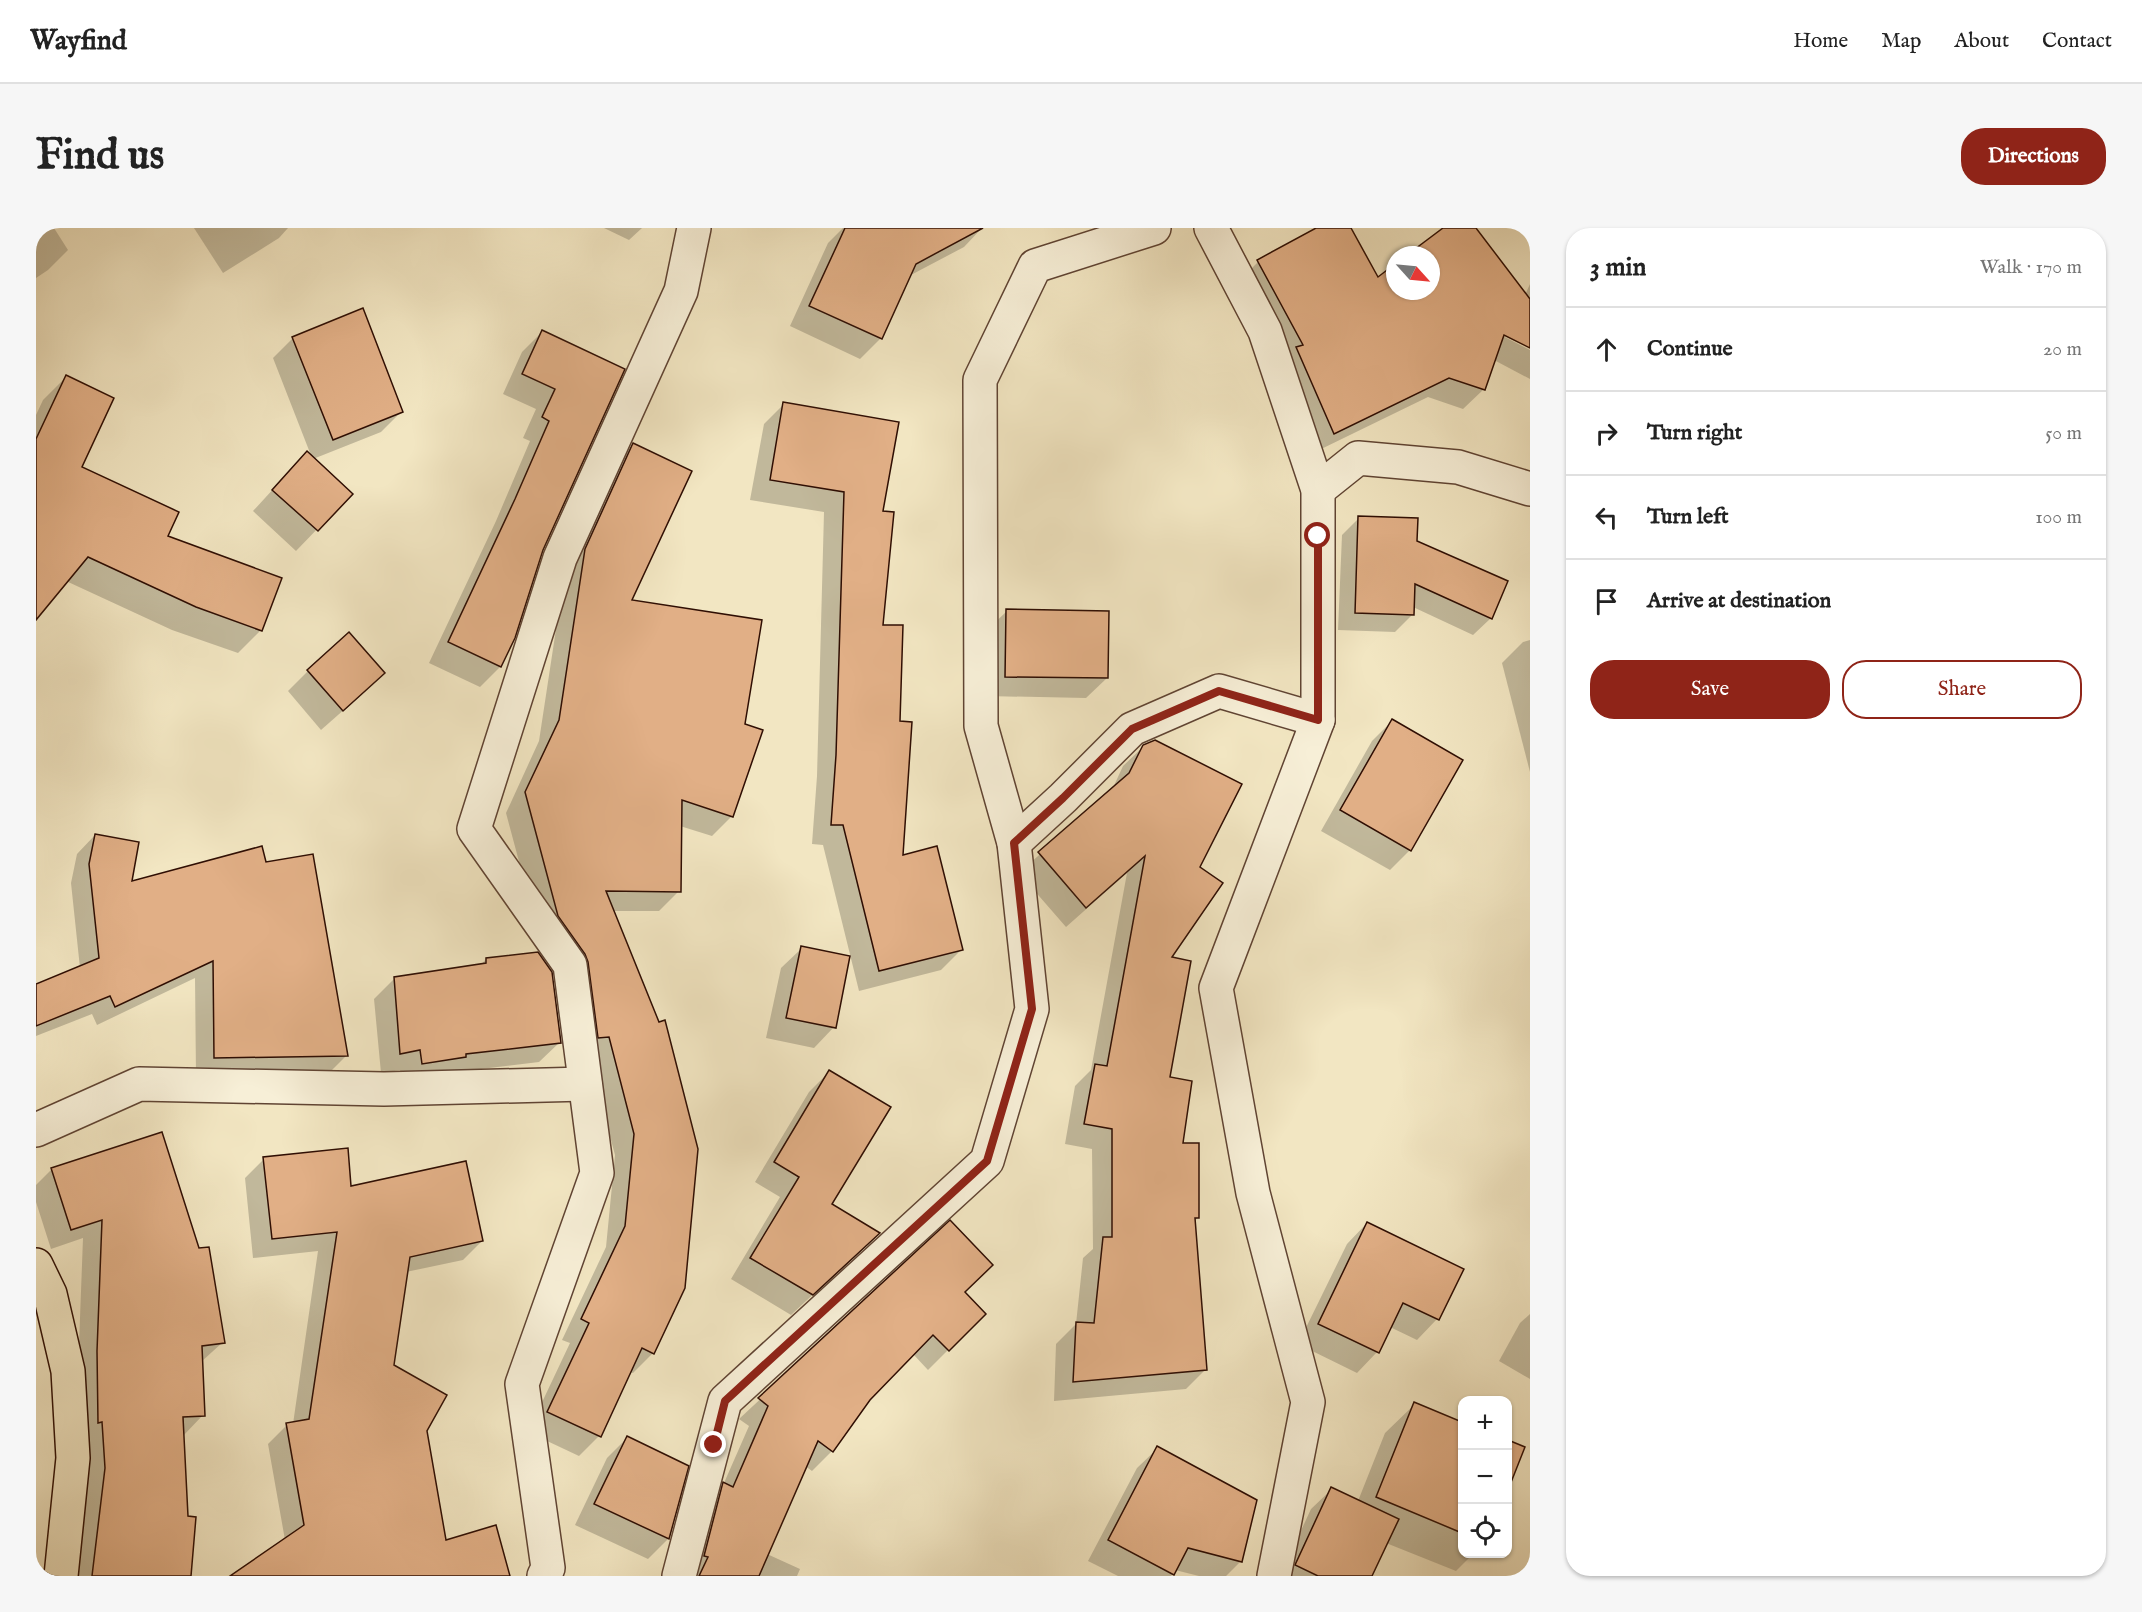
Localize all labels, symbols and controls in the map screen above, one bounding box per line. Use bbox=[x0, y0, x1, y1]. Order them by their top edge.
text: Wayfind bbox=[30, 24, 127, 59]
text: Home bbox=[1793, 28, 1848, 55]
text: Map bbox=[1881, 28, 1921, 55]
text: About bbox=[1954, 28, 2009, 55]
text: Contact bbox=[2042, 28, 2112, 55]
button: Directions bbox=[1961, 128, 2106, 185]
text: Find us bbox=[36, 130, 164, 183]
north arrow bbox=[1386, 246, 1440, 300]
text: 3 min bbox=[1590, 251, 1646, 284]
text: Walk · 170 m bbox=[1980, 255, 2082, 280]
icon: ahead bbox=[1590, 333, 1623, 366]
text: Continue bbox=[1647, 335, 1733, 363]
text: 20 m bbox=[2043, 337, 2082, 362]
icon: right bbox=[1590, 417, 1623, 450]
text: Turn right bbox=[1647, 419, 1742, 447]
text: 50 m bbox=[2045, 421, 2082, 446]
icon: left bbox=[1590, 501, 1623, 534]
text: Turn left bbox=[1647, 503, 1729, 531]
text: 100 m bbox=[2035, 505, 2082, 530]
route start bbox=[1304, 522, 1330, 548]
icon: arrive bbox=[1590, 585, 1623, 618]
text: Arrive at destination bbox=[1647, 587, 1831, 615]
button: Save bbox=[1590, 660, 1830, 719]
button: Share bbox=[1842, 660, 2082, 719]
map controls bbox=[1458, 1396, 1512, 1558]
button: + bbox=[1458, 1396, 1512, 1450]
route end bbox=[700, 1431, 726, 1457]
button: − bbox=[1458, 1450, 1512, 1504]
button: locate bbox=[1458, 1504, 1512, 1558]

